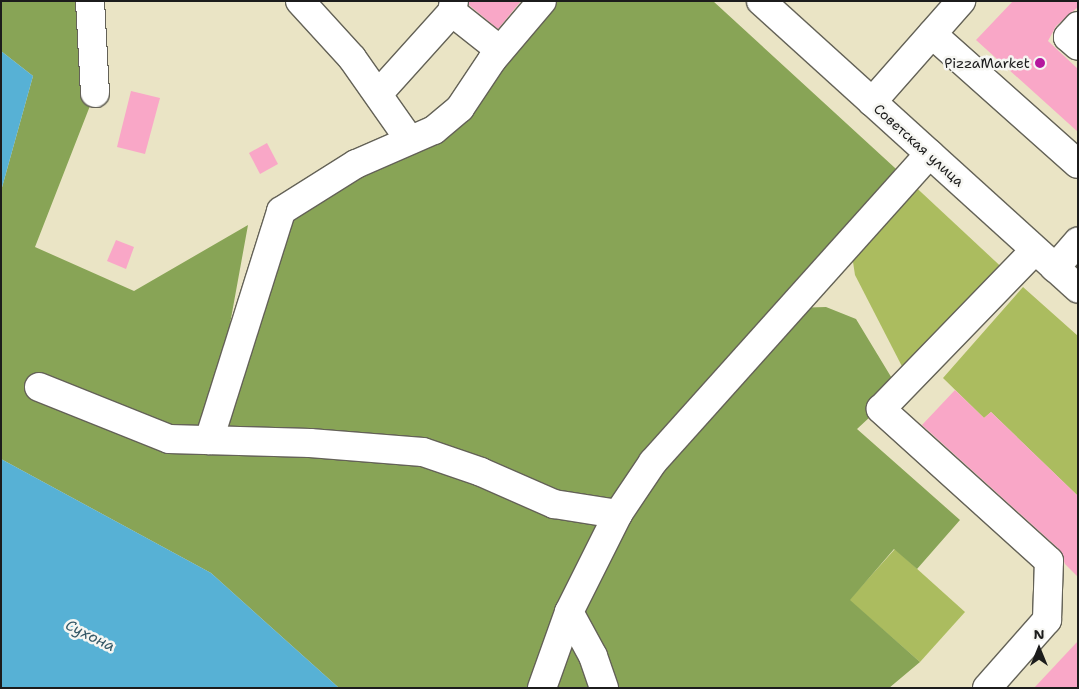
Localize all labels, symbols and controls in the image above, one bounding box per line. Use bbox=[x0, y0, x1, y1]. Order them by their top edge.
place label: PizzaMarket bbox=[944, 55, 1030, 71]
marker: PizzaMarket bbox=[1034, 57, 1046, 69]
street label: Советская улица bbox=[870, 100, 968, 190]
water label: Сухона bbox=[62, 616, 118, 656]
north arrow bbox=[1014, 624, 1064, 674]
text: N bbox=[1033, 625, 1045, 643]

